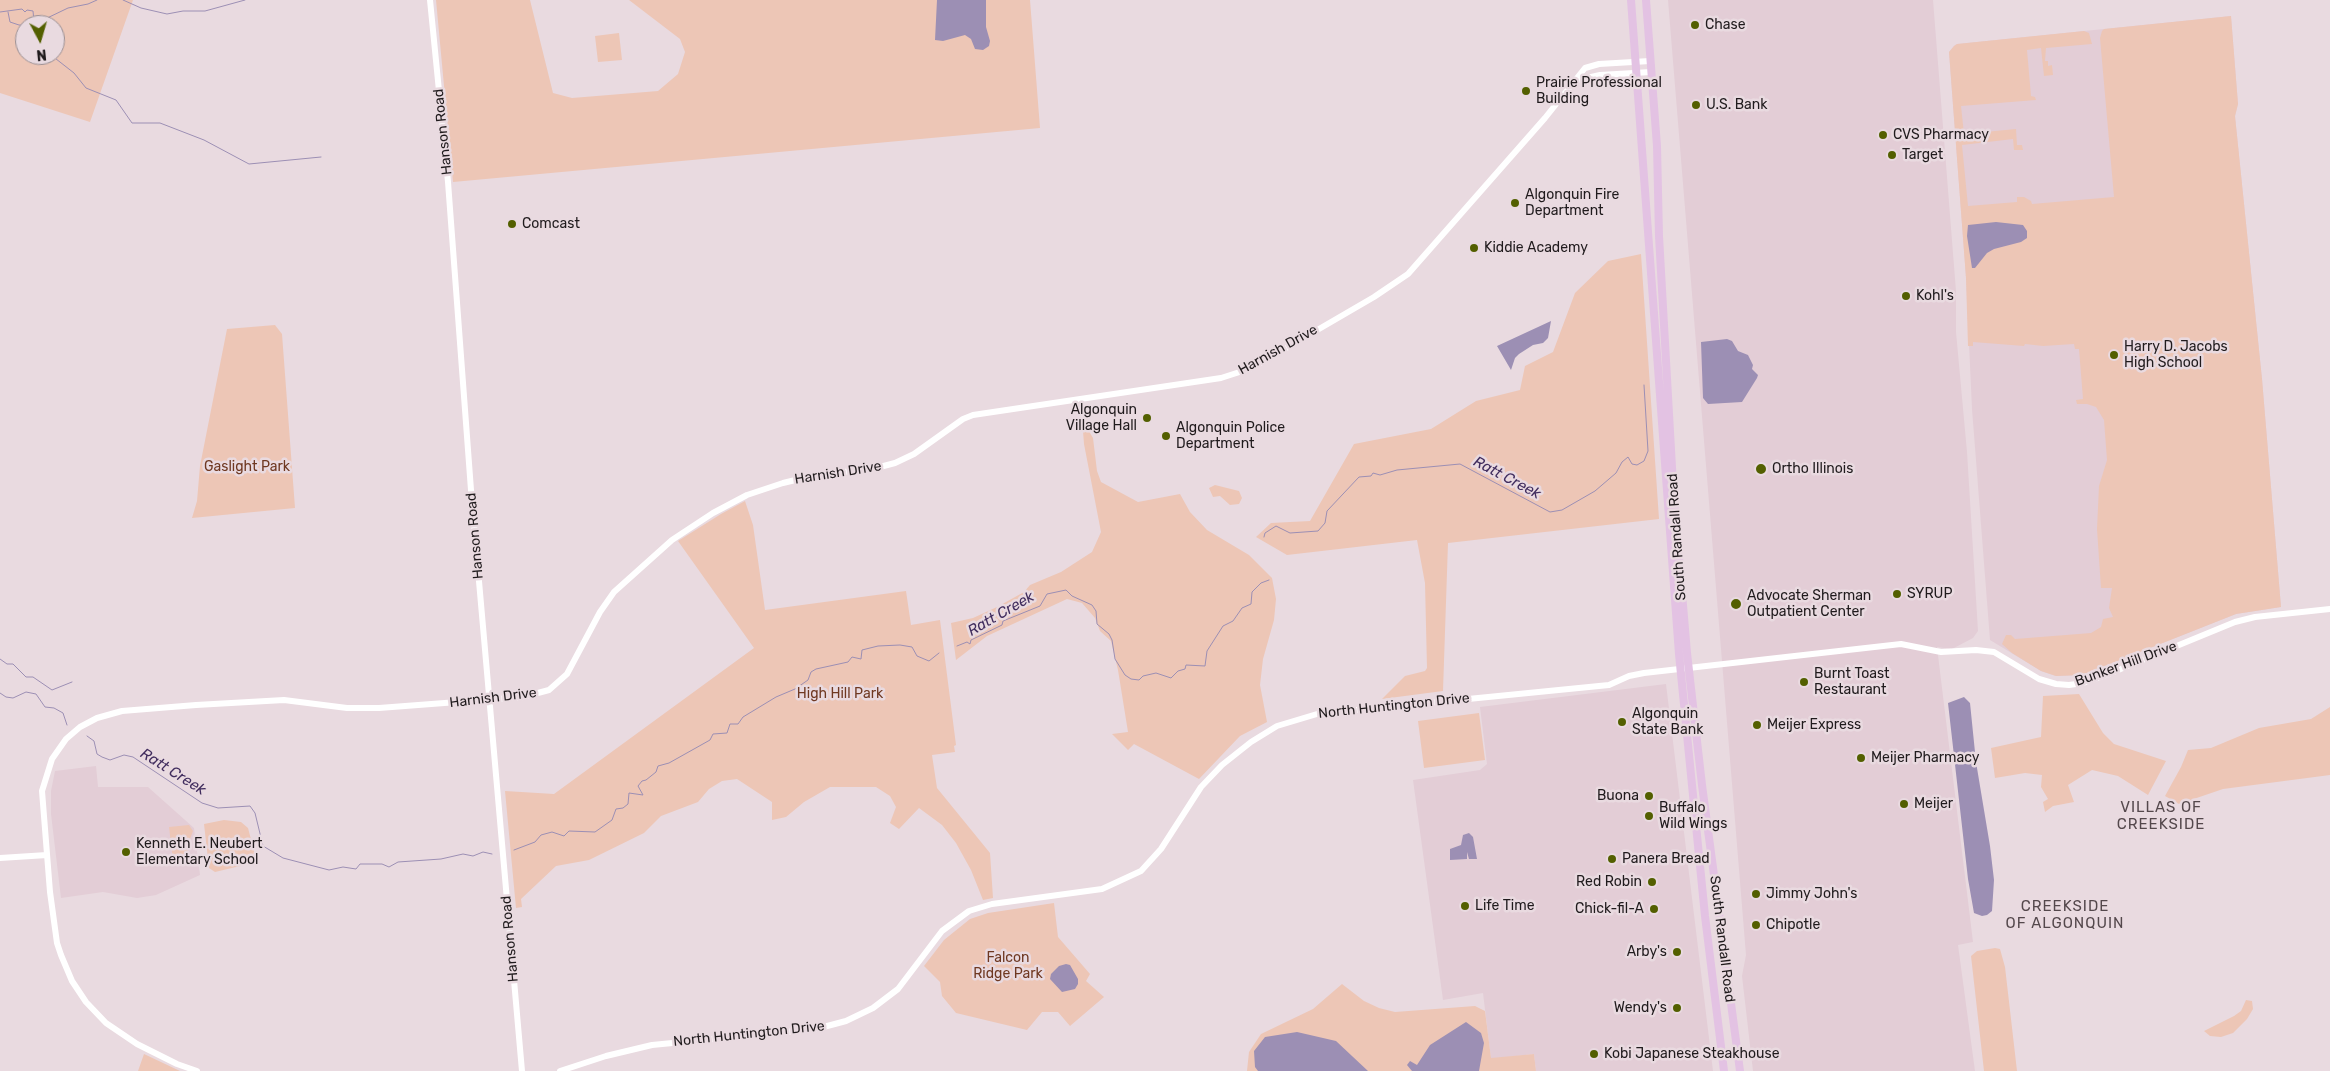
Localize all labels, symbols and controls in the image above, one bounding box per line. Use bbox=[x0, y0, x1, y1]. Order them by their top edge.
north arrow bbox=[15, 15, 65, 65]
place label: Chase bbox=[1705, 17, 1746, 33]
marker: Chase bbox=[1689, 19, 1701, 31]
text: N bbox=[36, 45, 47, 63]
place label: Prairie Professional Building bbox=[1536, 75, 1662, 108]
marker: Prairie Professional Building bbox=[1520, 85, 1532, 97]
street label: Hanson Road bbox=[430, 88, 456, 176]
place label: U.S. Bank bbox=[1706, 97, 1767, 113]
marker: U.S. Bank bbox=[1690, 99, 1702, 111]
place label: CVS Pharmacy bbox=[1893, 127, 1989, 143]
marker: CVS Pharmacy bbox=[1877, 129, 1889, 141]
place label: Target bbox=[1902, 147, 1943, 163]
marker: Target bbox=[1886, 149, 1898, 161]
place label: Algonquin Fire Department bbox=[1525, 187, 1619, 220]
marker: Algonquin Fire Department bbox=[1509, 197, 1521, 209]
place label: Comcast bbox=[522, 216, 580, 232]
marker: Comcast bbox=[506, 218, 518, 230]
place label: Kiddie Academy bbox=[1484, 240, 1588, 256]
marker: Kiddie Academy bbox=[1468, 242, 1480, 254]
place label: Kohl's bbox=[1916, 288, 1954, 304]
marker: Kohl's bbox=[1900, 290, 1912, 302]
street label: Harnish Drive bbox=[1236, 321, 1320, 379]
place label: Harry D. Jacobs High School bbox=[2124, 339, 2228, 372]
marker: Harry D. Jacobs High School bbox=[2108, 349, 2120, 361]
place label: Algonquin Village Hall bbox=[1066, 402, 1137, 434]
marker: Algonquin Village Hall bbox=[1141, 412, 1153, 424]
place label: Algonquin Police Department bbox=[1176, 420, 1285, 452]
marker: Algonquin Police Department bbox=[1160, 430, 1172, 442]
water label: Ratt Creek bbox=[1470, 453, 1544, 503]
street label: Harnish Drive bbox=[793, 458, 883, 488]
park label: Gaslight Park bbox=[204, 459, 290, 475]
place label: Ortho Illinois bbox=[1772, 461, 1853, 477]
marker: Ortho Illinois bbox=[1754, 462, 1768, 476]
street label: South Randall Road bbox=[1664, 473, 1690, 601]
street label: Hanson Road bbox=[463, 492, 487, 580]
place label: SYRUP bbox=[1907, 586, 1952, 602]
water label: Ratt Creek bbox=[964, 588, 1038, 640]
place label: Advocate Sherman Outpatient Center bbox=[1747, 588, 1871, 620]
marker: SYRUP bbox=[1891, 588, 1903, 600]
marker: Advocate Sherman Outpatient Center bbox=[1729, 597, 1743, 611]
street label: Bunker Hill Drive bbox=[2073, 638, 2179, 690]
place label: Burnt Toast Restaurant bbox=[1814, 666, 1890, 699]
marker: Burnt Toast Restaurant bbox=[1798, 676, 1810, 688]
street label: Harnish Drive bbox=[448, 684, 538, 712]
park label: High Hill Park bbox=[797, 686, 883, 702]
street label: North Huntington Drive bbox=[1317, 690, 1471, 722]
place label: Algonquin State Bank bbox=[1632, 706, 1703, 739]
marker: Algonquin State Bank bbox=[1616, 716, 1628, 728]
place label: Meijer Express bbox=[1767, 717, 1861, 733]
marker: Meijer Express bbox=[1751, 719, 1763, 731]
water label: Ratt Creek bbox=[137, 745, 209, 799]
place label: Meijer Pharmacy bbox=[1871, 750, 1979, 766]
marker: Meijer Pharmacy bbox=[1855, 752, 1867, 764]
place label: Buona bbox=[1597, 788, 1639, 804]
marker: Buona bbox=[1643, 790, 1655, 802]
place label: Meijer bbox=[1914, 796, 1953, 812]
marker: Meijer bbox=[1898, 798, 1910, 810]
district label: VILLAS OF CREEKSIDE bbox=[2116, 799, 2206, 834]
place label: Buffalo Wild Wings bbox=[1659, 800, 1727, 832]
marker: Buffalo Wild Wings bbox=[1643, 810, 1655, 822]
place label: Kenneth E. Neubert Elementary School bbox=[136, 836, 262, 869]
marker: Kenneth E. Neubert Elementary School bbox=[120, 846, 132, 858]
place label: Panera Bread bbox=[1622, 851, 1710, 867]
marker: Panera Bread bbox=[1606, 853, 1618, 865]
place label: Red Robin bbox=[1576, 874, 1642, 890]
street label: South Randall Road bbox=[1706, 875, 1738, 1003]
marker: Red Robin bbox=[1646, 876, 1658, 888]
place label: Jimmy John's bbox=[1766, 886, 1857, 902]
marker: Jimmy John's bbox=[1750, 888, 1762, 900]
street label: Hanson Road bbox=[498, 895, 522, 983]
place label: Life Time bbox=[1475, 898, 1535, 914]
district label: CREEKSIDE OF ALGONQUIN bbox=[2004, 898, 2126, 933]
marker: Life Time bbox=[1459, 900, 1471, 912]
place label: Chick-fil-A bbox=[1575, 901, 1644, 917]
marker: Chick-fil-A bbox=[1648, 903, 1660, 915]
place label: Chipotle bbox=[1766, 917, 1820, 933]
marker: Chipotle bbox=[1750, 919, 1762, 931]
place label: Arby's bbox=[1627, 944, 1667, 960]
marker: Arby's bbox=[1671, 946, 1683, 958]
park label: Falcon Ridge Park bbox=[973, 950, 1043, 982]
place label: Wendy's bbox=[1614, 1000, 1667, 1016]
marker: Wendy's bbox=[1671, 1002, 1683, 1014]
street label: North Huntington Drive bbox=[672, 1018, 826, 1050]
place label: Kobi Japanese Steakhouse bbox=[1604, 1046, 1779, 1062]
marker: Kobi Japanese Steakhouse bbox=[1588, 1048, 1600, 1060]

